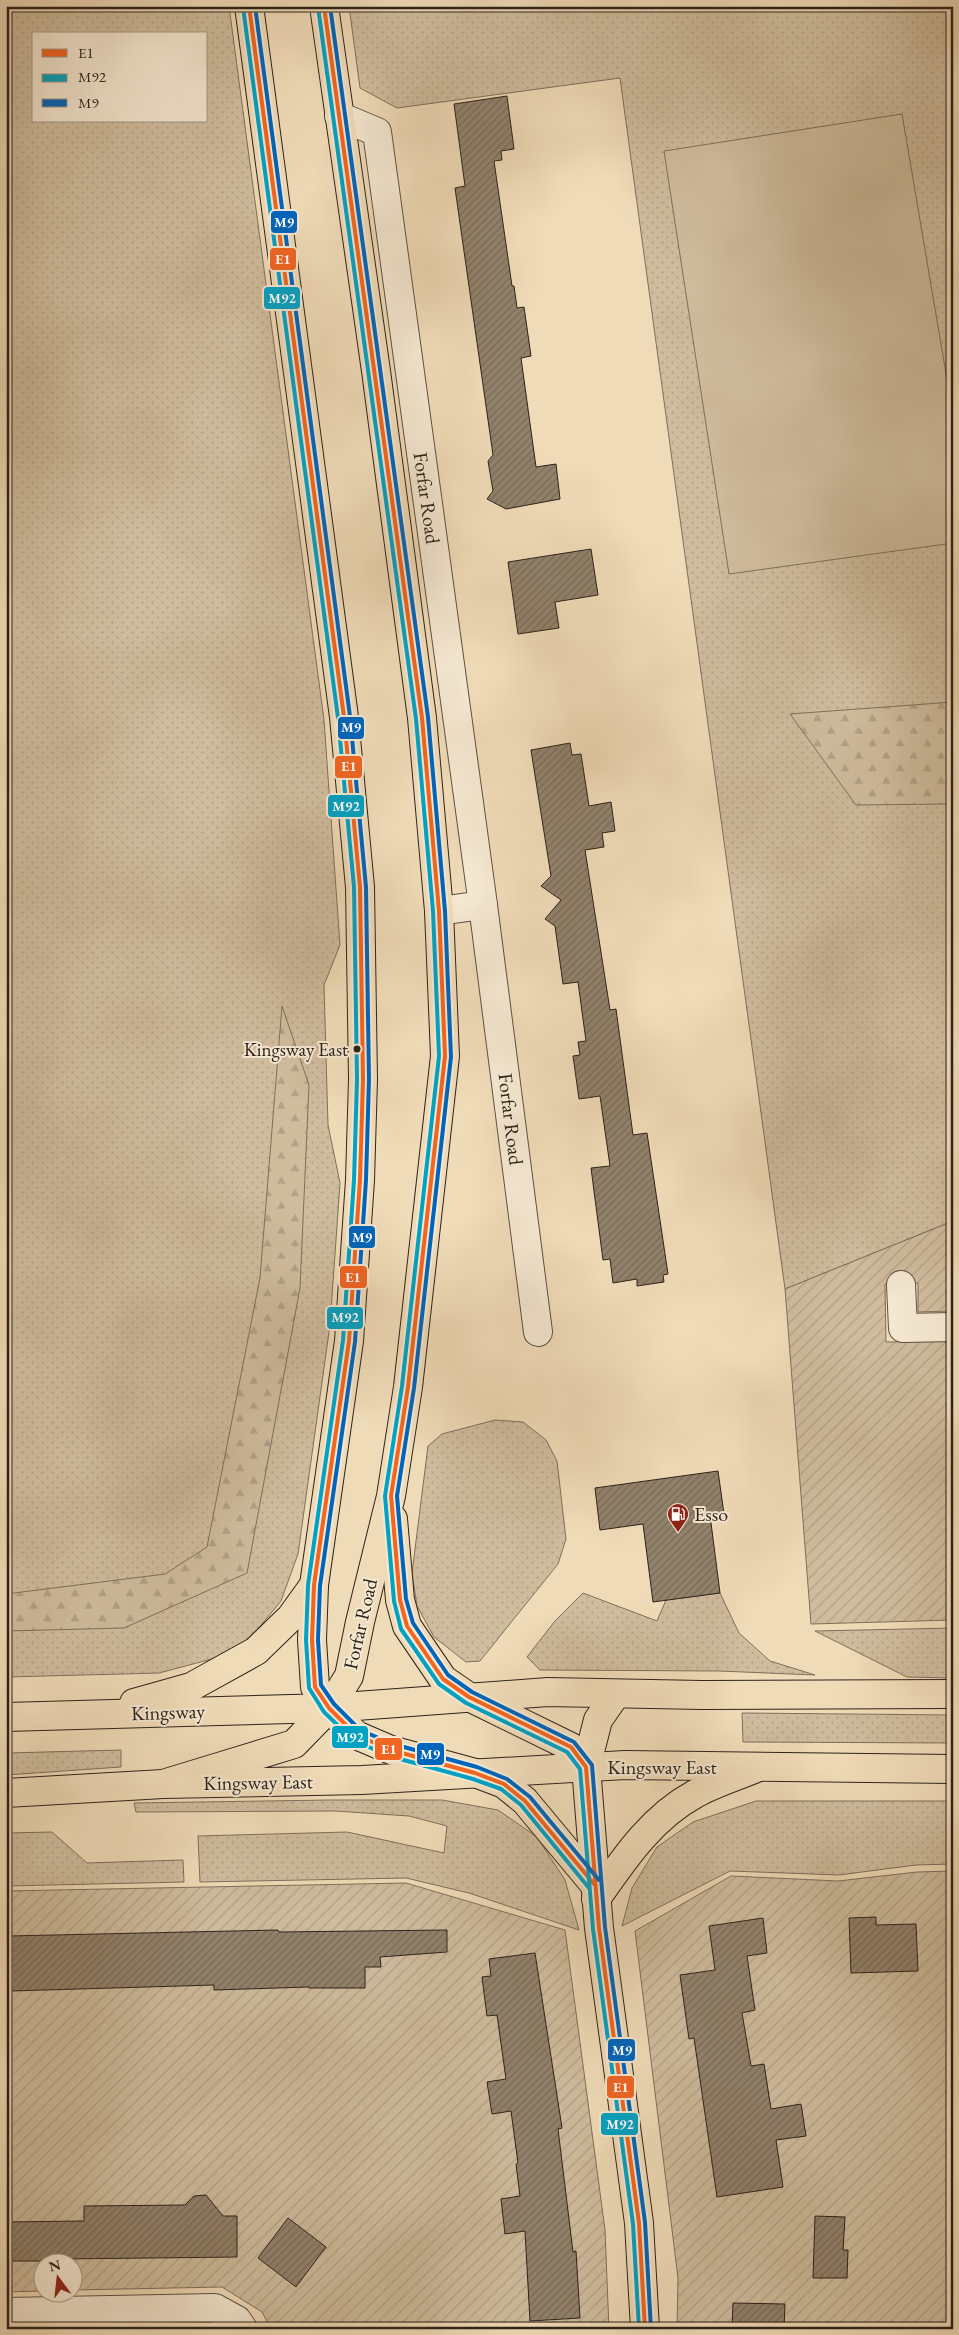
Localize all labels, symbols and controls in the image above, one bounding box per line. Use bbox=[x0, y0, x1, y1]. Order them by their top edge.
legend bbox=[32, 32, 208, 122]
text: E1 bbox=[78, 43, 94, 62]
text: M92 bbox=[78, 67, 107, 86]
text: M9 bbox=[78, 93, 99, 112]
line badge: M9 bbox=[270, 210, 298, 234]
text: M9 bbox=[274, 213, 295, 231]
line badge: E1 bbox=[269, 247, 297, 271]
text: E1 bbox=[275, 250, 291, 268]
line badge: M92 bbox=[263, 286, 301, 310]
text: M92 bbox=[268, 289, 296, 307]
street label: Forfar Road bbox=[408, 450, 446, 547]
line badge: M9 bbox=[337, 716, 365, 740]
text: M9 bbox=[341, 718, 362, 736]
line badge: E1 bbox=[334, 755, 363, 779]
text: E1 bbox=[341, 757, 357, 775]
line badge: M92 bbox=[327, 794, 365, 818]
text: M92 bbox=[332, 797, 360, 815]
place label: Kingsway East bbox=[244, 1037, 348, 1062]
marker: Kingsway East bbox=[352, 1044, 362, 1054]
street label: Forfar Road bbox=[492, 1071, 530, 1167]
line badge: M9 bbox=[348, 1225, 376, 1249]
text: M9 bbox=[352, 1228, 373, 1246]
line badge: E1 bbox=[339, 1265, 368, 1289]
text: E1 bbox=[345, 1268, 361, 1286]
line badge: M92 bbox=[326, 1306, 364, 1330]
text: M92 bbox=[331, 1308, 359, 1326]
place label: Esso bbox=[694, 1501, 728, 1527]
fuel station icon: Esso bbox=[666, 1502, 690, 1533]
street label: Forfar Road bbox=[337, 1575, 383, 1672]
street label: Kingsway bbox=[130, 1698, 206, 1726]
line badge: M92 bbox=[331, 1725, 369, 1749]
text: M92 bbox=[336, 1728, 364, 1746]
line badge: E1 bbox=[374, 1737, 403, 1761]
text: E1 bbox=[381, 1740, 397, 1758]
line badge: M9 bbox=[416, 1742, 445, 1766]
text: M9 bbox=[420, 1745, 441, 1763]
street label: Kingsway East bbox=[607, 1754, 718, 1780]
street label: Kingsway East bbox=[203, 1768, 314, 1796]
line badge: M9 bbox=[607, 2038, 636, 2062]
text: M9 bbox=[612, 2041, 633, 2059]
line badge: E1 bbox=[606, 2075, 635, 2099]
text: E1 bbox=[613, 2078, 629, 2096]
line badge: M92 bbox=[600, 2112, 639, 2136]
text: M92 bbox=[606, 2115, 634, 2133]
north arrow bbox=[32, 2252, 82, 2302]
text: N bbox=[47, 2255, 63, 2276]

